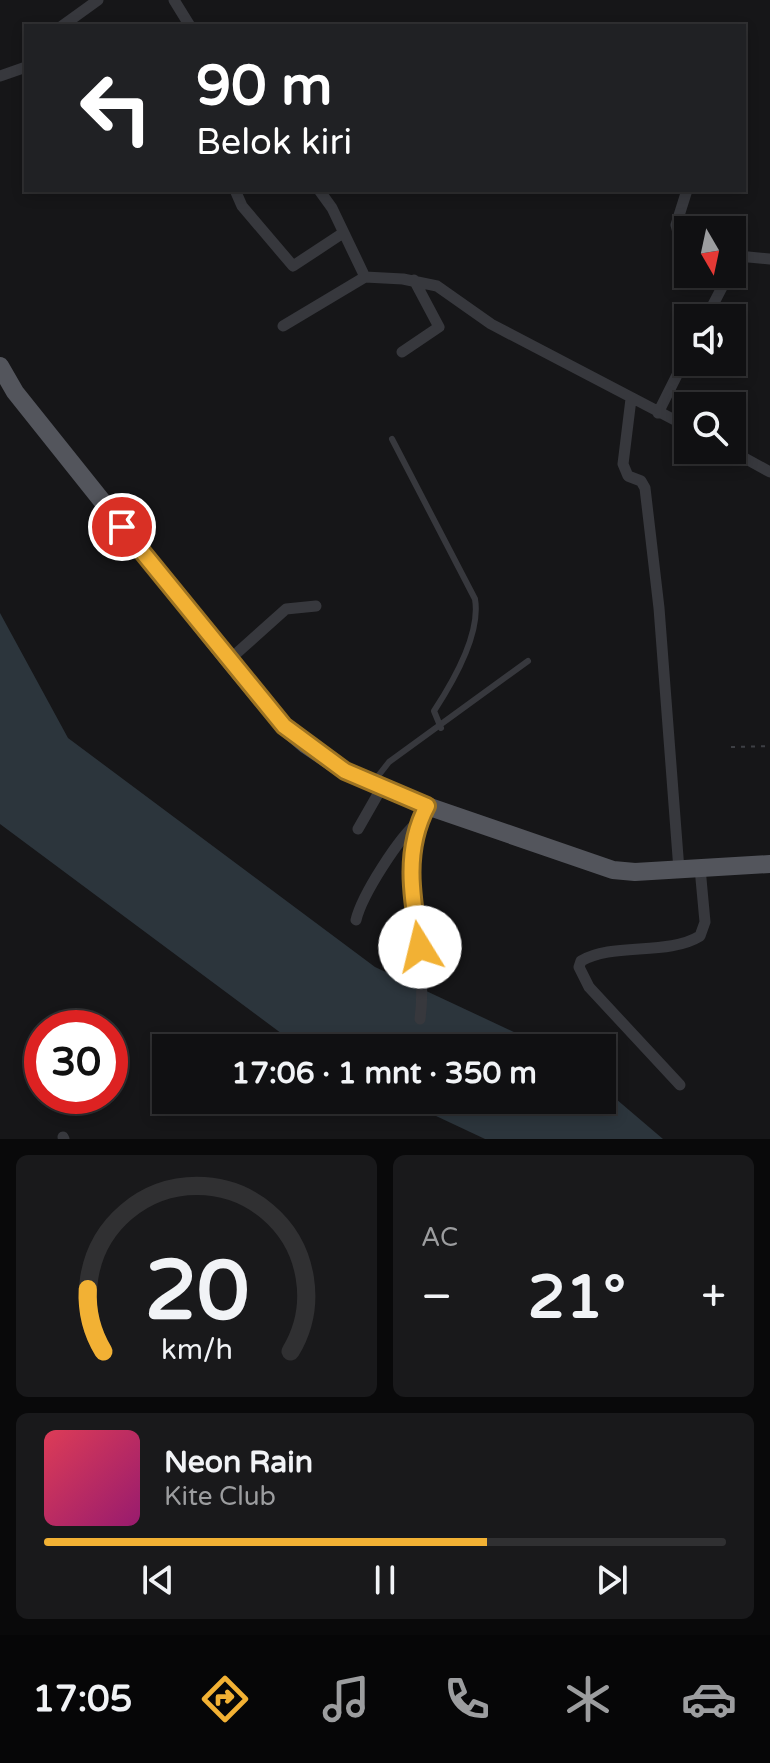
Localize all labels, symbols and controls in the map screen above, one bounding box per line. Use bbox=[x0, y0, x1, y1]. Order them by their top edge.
text: 90 m bbox=[196, 53, 332, 120]
icon: left bbox=[64, 56, 168, 160]
text: Belok kiri bbox=[196, 121, 352, 164]
north arrow bbox=[674, 216, 746, 288]
map controls bbox=[674, 216, 746, 464]
button: sound bbox=[674, 304, 746, 376]
button: search bbox=[674, 392, 746, 464]
pin bbox=[88, 493, 156, 561]
icon: arrive bbox=[100, 505, 144, 549]
position arrow bbox=[378, 905, 462, 989]
speed limit sign: 30 bbox=[24, 1010, 128, 1114]
text: 17:06 · 1 mnt · 350 m bbox=[231, 1055, 537, 1092]
text: AC bbox=[421, 1222, 458, 1253]
text: 20 bbox=[144, 1242, 249, 1342]
text: 21° bbox=[528, 1262, 626, 1334]
text: − bbox=[421, 1271, 452, 1324]
text: + bbox=[701, 1271, 726, 1324]
text: km/h bbox=[161, 1333, 232, 1367]
text: Neon Rain bbox=[164, 1444, 313, 1481]
text: Kite Club bbox=[164, 1481, 276, 1512]
icon: previous bbox=[136, 1558, 180, 1602]
icon: pause bbox=[363, 1558, 407, 1602]
icon: next bbox=[590, 1558, 634, 1602]
icon: directions bbox=[197, 1671, 253, 1727]
icon: music bbox=[318, 1671, 374, 1727]
icon: phone bbox=[439, 1671, 495, 1727]
icon: climate bbox=[560, 1671, 616, 1727]
icon: car bbox=[681, 1671, 737, 1727]
text: 17:05 bbox=[33, 1678, 132, 1721]

